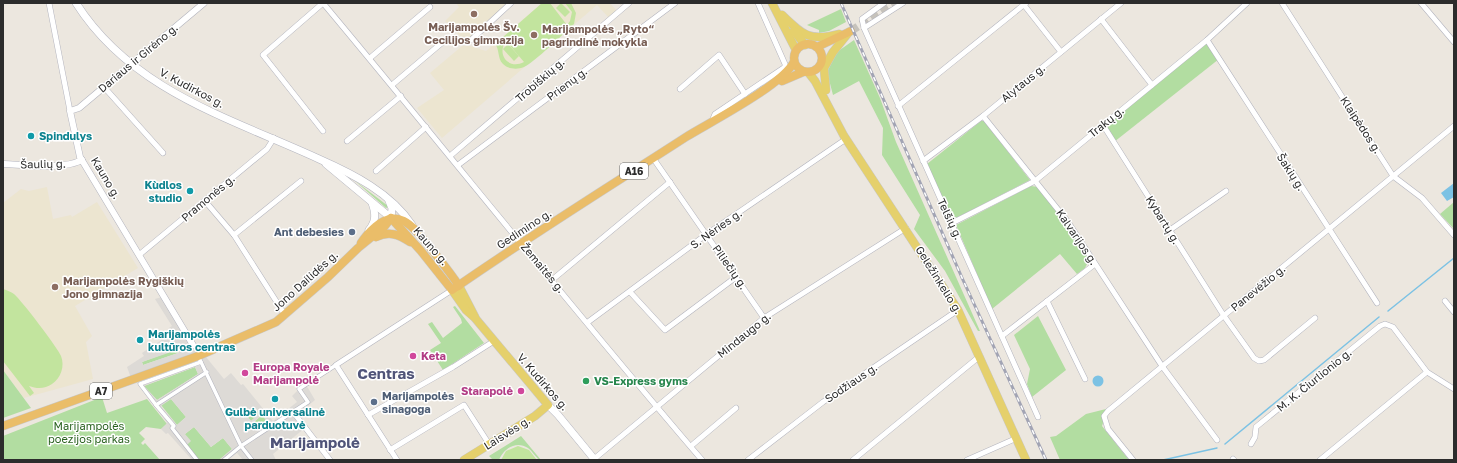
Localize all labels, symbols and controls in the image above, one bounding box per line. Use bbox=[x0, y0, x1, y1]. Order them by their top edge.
marker: Marijampolės Šv. Cecilijos gimnazija bbox=[469, 9, 479, 19]
street label: Dariaus ir Girėno g. bbox=[95, 20, 180, 95]
place label: Marijampolės Šv. Cecilijos gimnazija bbox=[424, 20, 524, 46]
place label: Marijampolės „Ryto“ pagrindinė mokykla bbox=[542, 22, 654, 48]
marker: Marijampolės „Ryto“ pagrindinė mokykla bbox=[529, 30, 539, 40]
street label: Trobiškių g. bbox=[512, 55, 567, 104]
street label: Alytaus g. bbox=[998, 61, 1047, 104]
street label: Prienų g. bbox=[544, 64, 589, 103]
street label: V. Kudirkos g. bbox=[158, 65, 227, 110]
street label: Klaipėdos g. bbox=[1338, 94, 1385, 156]
street label: Trakų g. bbox=[1085, 103, 1126, 140]
place label: Spindulys bbox=[39, 129, 92, 142]
marker: Spindulys bbox=[26, 131, 36, 141]
street label: Šakių g. bbox=[1275, 151, 1308, 193]
street label: Kauno g. bbox=[89, 154, 124, 201]
street label: Šaulių g. bbox=[20, 157, 66, 170]
road number: A16 bbox=[620, 163, 648, 179]
street label: Pramonės g. bbox=[178, 172, 237, 224]
place label: Kùdlos studio bbox=[144, 178, 182, 204]
marker: Kùdlos studio bbox=[185, 186, 195, 196]
street label: Kybartų g. bbox=[1143, 193, 1183, 246]
street label: Telšių g. bbox=[935, 196, 966, 241]
street label: Gedimino g. bbox=[494, 206, 554, 251]
street label: S. Nėries g. bbox=[687, 206, 744, 251]
street label: Kalvarijos g. bbox=[1054, 206, 1101, 267]
street label: Kauno g. bbox=[411, 224, 452, 267]
place label: Ant debesies bbox=[274, 225, 344, 238]
marker: Ant debesies bbox=[347, 227, 357, 237]
street label: Žemaitės g. bbox=[519, 240, 568, 295]
street label: Piliečių g. bbox=[710, 242, 750, 292]
street label: Geležinkelio g. bbox=[913, 243, 965, 316]
street label: Jono Dailidės g. bbox=[269, 248, 340, 314]
street label: Panevėžio g. bbox=[1228, 262, 1288, 314]
place label: Marijampolės Rygiškių Jono gimnazija bbox=[63, 274, 184, 300]
marker: Marijampolės Rygiškių Jono gimnazija bbox=[50, 282, 60, 292]
street label: Mindaugo g. bbox=[714, 309, 773, 360]
place label: Marijampolės kultūros centras bbox=[148, 327, 236, 353]
marker: Marijampolės kultūros centras bbox=[135, 335, 145, 345]
street label: M. K. Čiurlionio g. bbox=[1274, 345, 1354, 414]
place label: Keta bbox=[421, 349, 446, 362]
street label: V. Kudirkos g. bbox=[515, 350, 572, 413]
marker: Keta bbox=[408, 351, 418, 361]
place label: Europa Royale Marijampolė bbox=[253, 360, 330, 386]
street label: Sodžiaus g. bbox=[822, 360, 879, 405]
district label: Centras bbox=[357, 364, 415, 382]
marker: Europa Royale Marijampolė bbox=[240, 368, 250, 378]
place label: VS-Express gyms bbox=[594, 374, 688, 387]
marker: VS-Express gyms bbox=[581, 376, 591, 386]
road number: A7 bbox=[90, 383, 112, 399]
place label: Starapolė bbox=[461, 384, 513, 397]
marker: Starapolė bbox=[516, 386, 526, 396]
place label: Marijampolės sinagoga bbox=[382, 389, 454, 415]
marker: Gulbė universalinė parduotuvė bbox=[270, 394, 280, 404]
marker: Marijampolės sinagoga bbox=[369, 397, 379, 407]
place label: Gulbė universalinė parduotuvė bbox=[225, 405, 326, 431]
street label: Laisvės g. bbox=[481, 413, 532, 452]
park label: Marijampolės poezijos parkas bbox=[48, 419, 130, 445]
district label: Marijampolė bbox=[270, 433, 360, 451]

